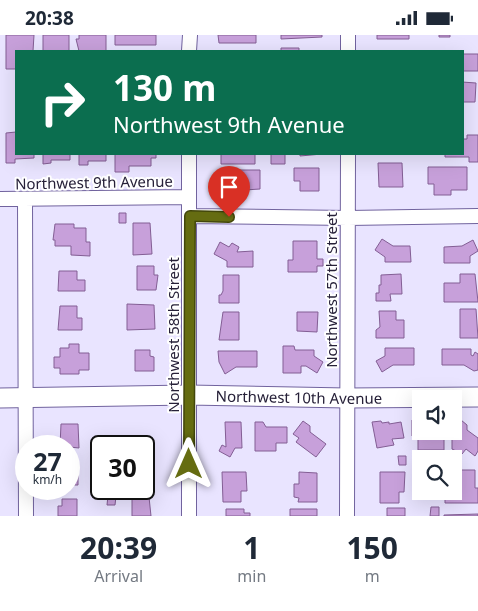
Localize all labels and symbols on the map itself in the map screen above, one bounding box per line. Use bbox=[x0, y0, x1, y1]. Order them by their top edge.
pin bbox=[208, 166, 250, 217]
street label: Northwest 9th Avenue bbox=[15, 171, 173, 193]
street label: Northwest 57th Street bbox=[321, 212, 341, 368]
street label: Northwest 58th Street bbox=[163, 257, 183, 413]
street label: Northwest 10th Avenue bbox=[215, 386, 382, 408]
speed limit sign: 30 bbox=[90, 435, 155, 500]
position arrow bbox=[162, 437, 214, 489]

